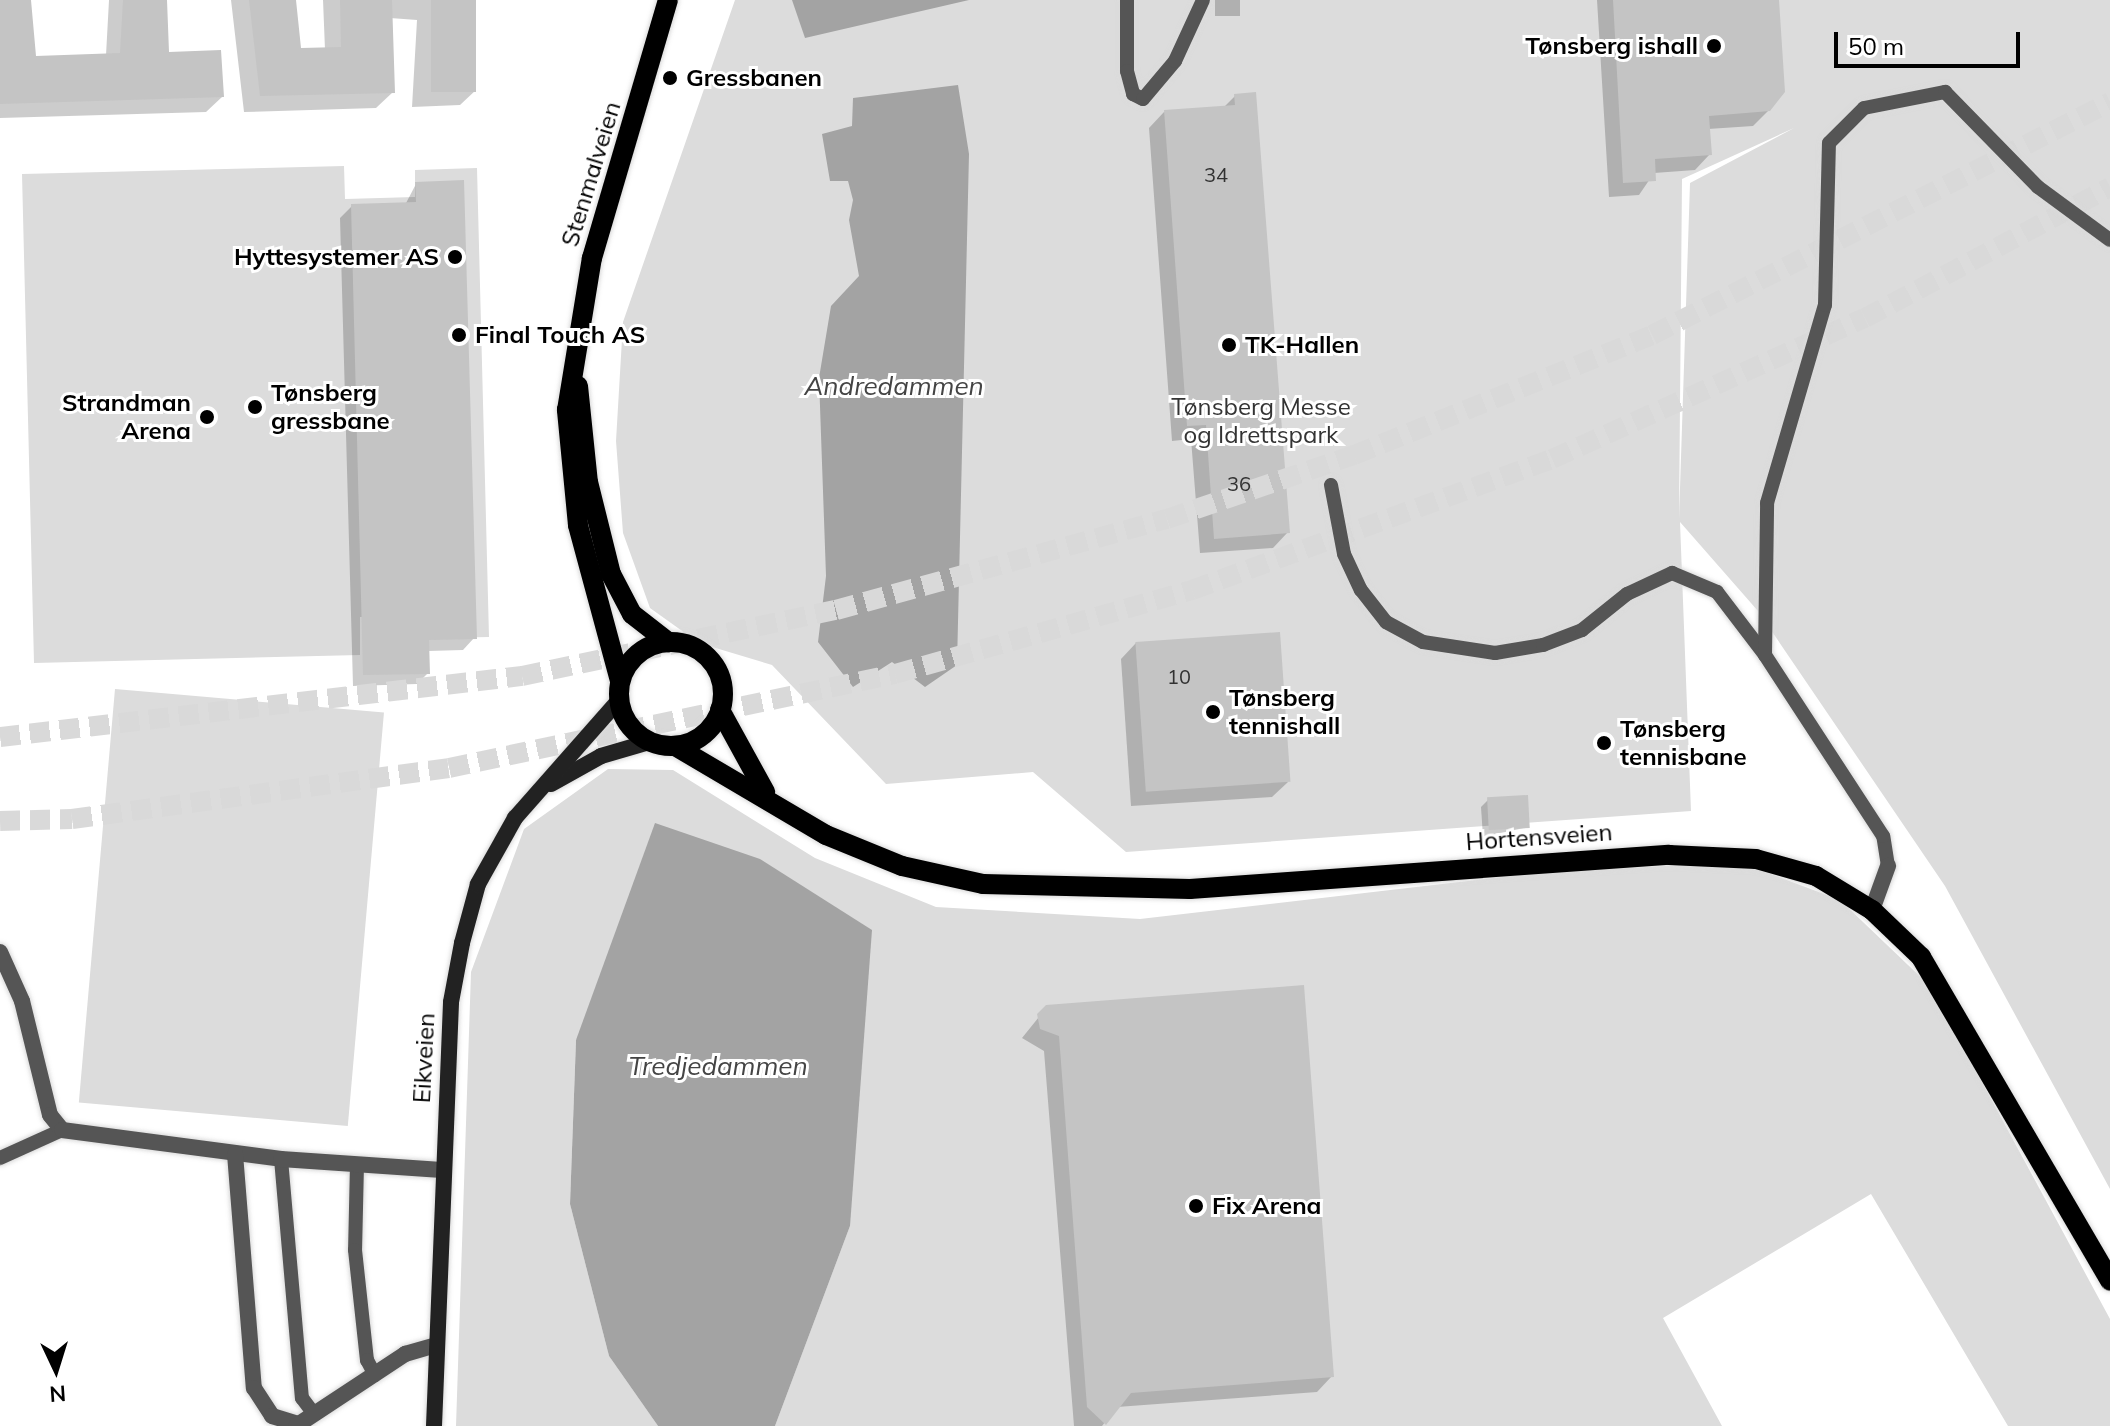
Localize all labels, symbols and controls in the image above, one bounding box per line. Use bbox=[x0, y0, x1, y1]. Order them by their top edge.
scale bar bbox=[1838, 16, 2024, 66]
text: 50 m bbox=[1848, 31, 1904, 61]
place label: Tønsberg ishall bbox=[1525, 32, 1698, 60]
marker: Tønsberg ishall bbox=[1705, 37, 1723, 55]
place label: Gressbanen bbox=[686, 64, 822, 92]
marker: Gressbanen bbox=[661, 69, 679, 87]
street label: Stenmalveien bbox=[555, 98, 627, 250]
house number: 34 bbox=[1204, 162, 1228, 186]
place label: Hyttesystemer AS bbox=[234, 243, 439, 271]
marker: Hyttesystemer AS bbox=[446, 248, 464, 266]
place label: Final Touch AS bbox=[475, 321, 645, 349]
marker: Final Touch AS bbox=[450, 326, 468, 344]
place label: TK-Hallen bbox=[1245, 331, 1359, 359]
marker: TK-Hallen bbox=[1220, 336, 1238, 354]
water label: Andredammen bbox=[804, 370, 984, 402]
place label: Tønsberg gressbane bbox=[271, 379, 390, 435]
place label: Strandman Arena bbox=[62, 389, 191, 445]
park label: Tønsberg Messe og Idrettspark bbox=[1171, 393, 1351, 449]
marker: Tønsberg gressbane bbox=[246, 398, 264, 416]
marker: Strandman Arena bbox=[198, 408, 216, 426]
house number: 36 bbox=[1227, 471, 1251, 495]
house number: 10 bbox=[1167, 664, 1191, 688]
place label: Tønsberg tennishall bbox=[1229, 684, 1340, 740]
marker: Tønsberg tennishall bbox=[1204, 703, 1222, 721]
place label: Tønsberg tennisbane bbox=[1620, 715, 1747, 771]
marker: Tønsberg tennisbane bbox=[1595, 734, 1613, 752]
street label: Hortensveien bbox=[1465, 818, 1613, 856]
street label: Eikveien bbox=[407, 1012, 441, 1104]
water label: Tredjedammen bbox=[628, 1050, 808, 1082]
place label: Fix Arena bbox=[1212, 1192, 1321, 1220]
marker: Fix Arena bbox=[1187, 1197, 1205, 1215]
north arrow bbox=[16, 1330, 96, 1410]
text: N bbox=[48, 1379, 67, 1408]

